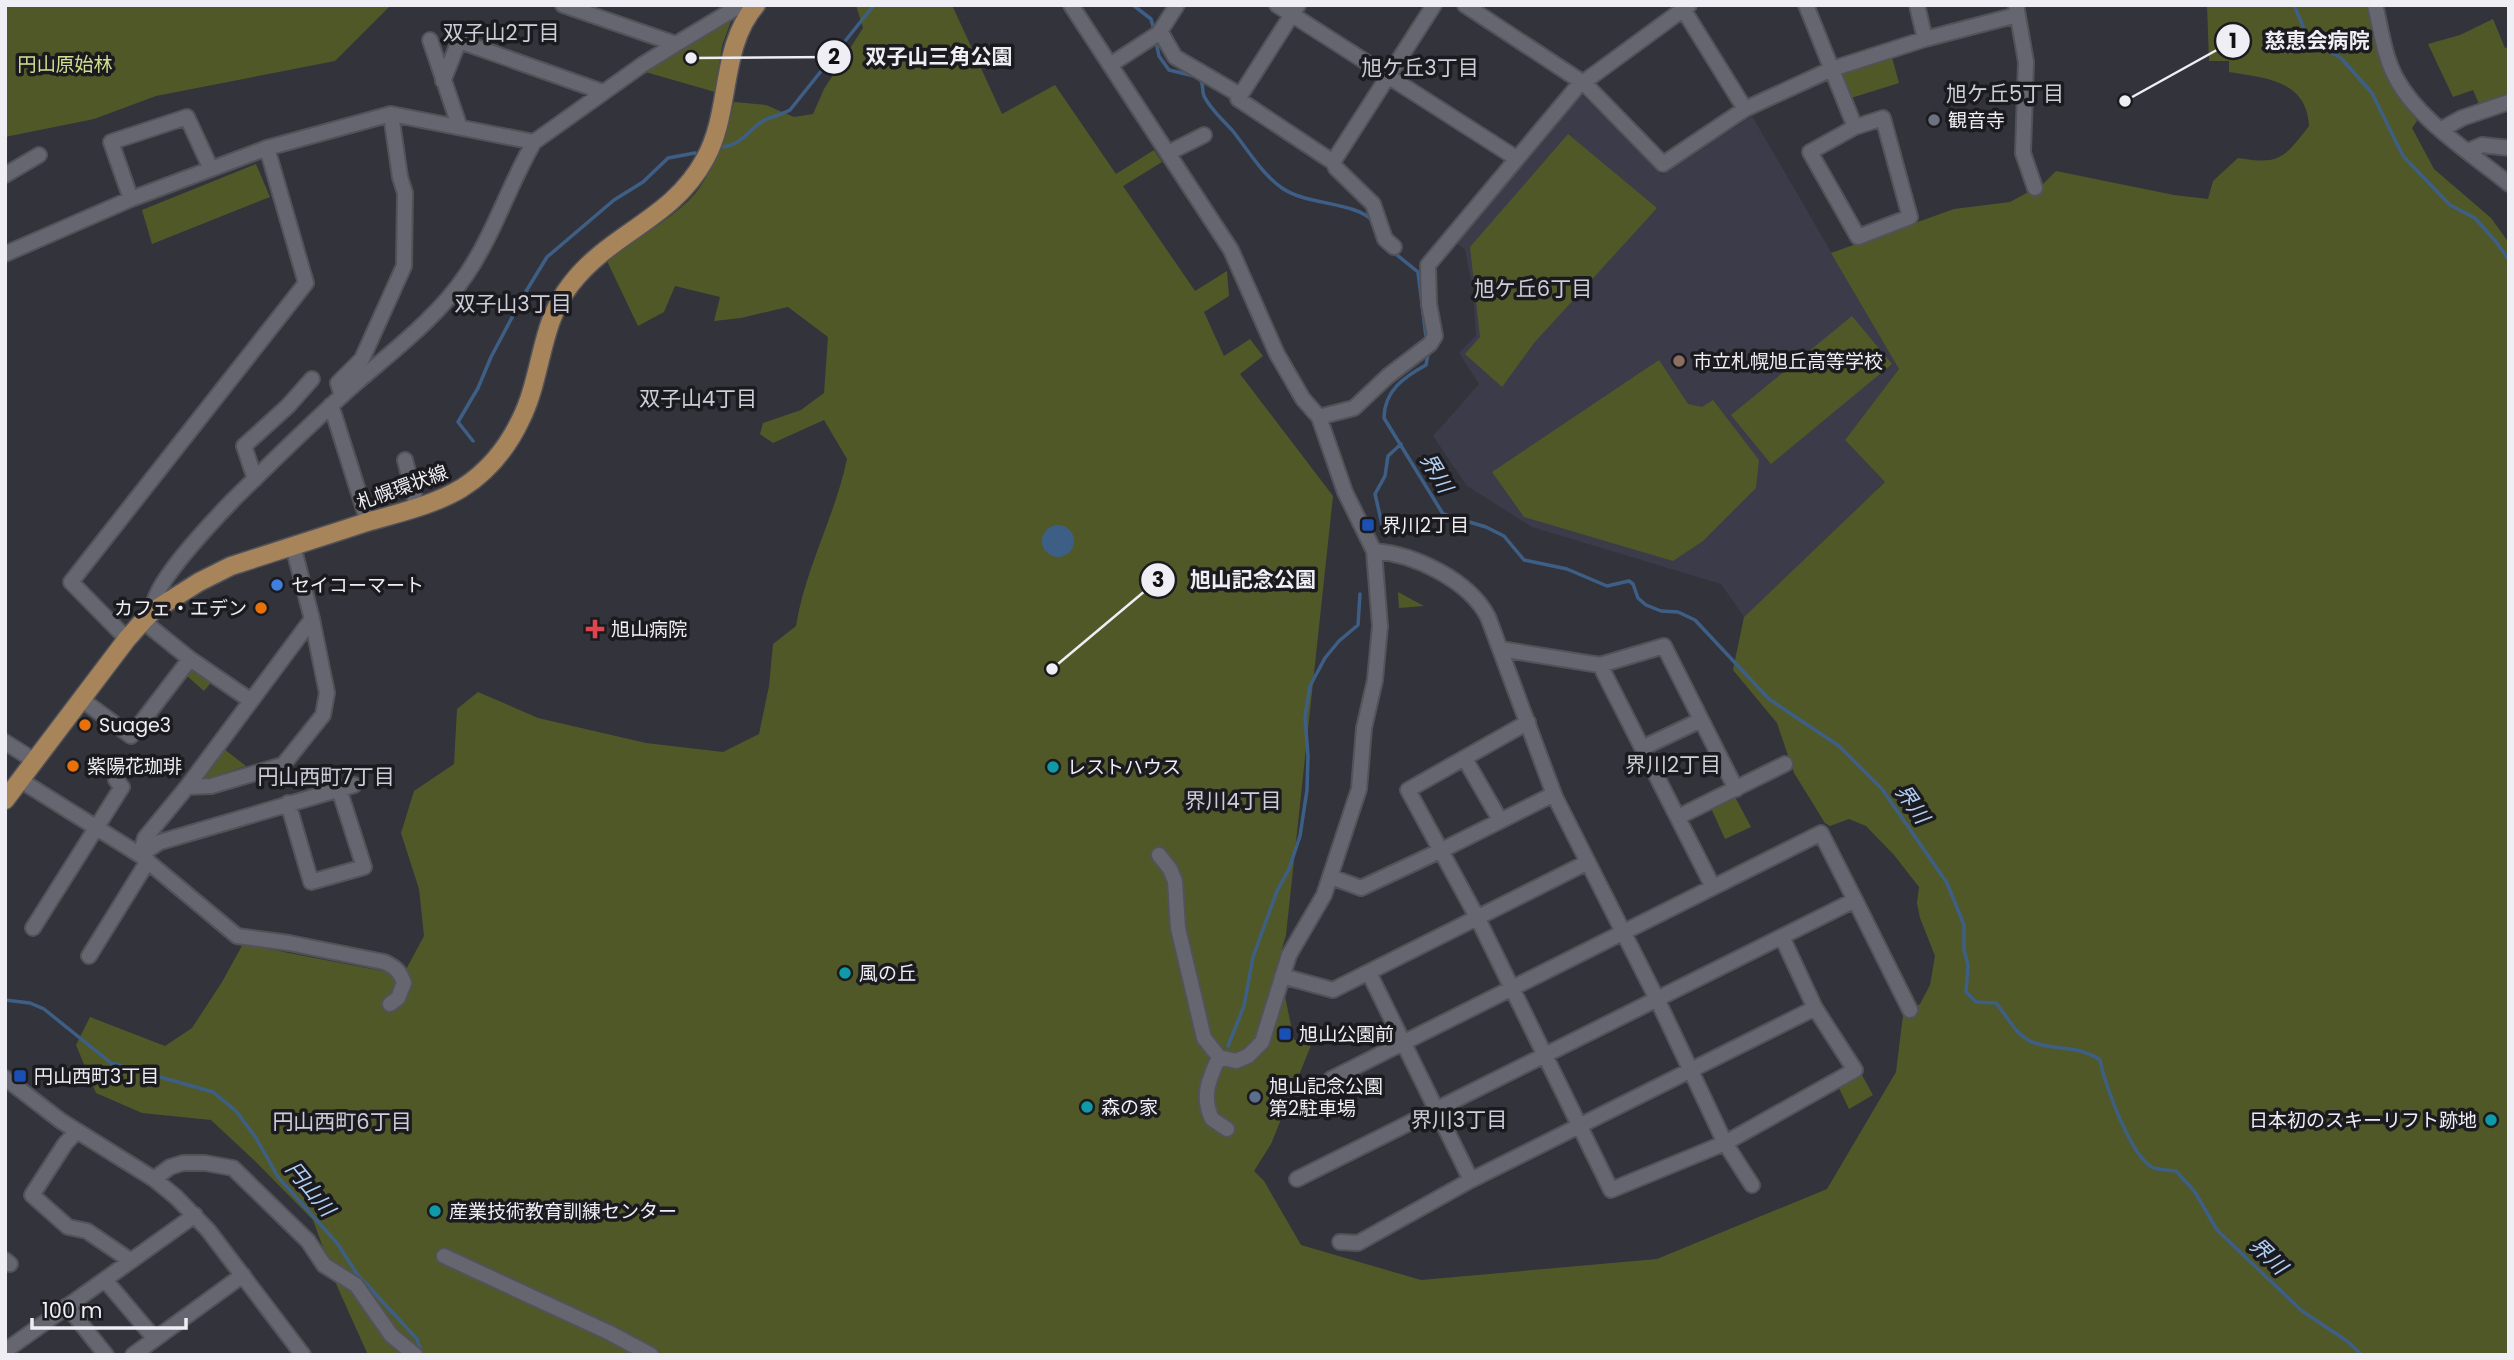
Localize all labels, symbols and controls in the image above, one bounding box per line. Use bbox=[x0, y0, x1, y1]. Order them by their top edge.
district label: 双子山2丁目 bbox=[442, 18, 560, 47]
callout: 慈恵会病院 bbox=[2216, 20, 2384, 62]
text: 1 bbox=[2229, 26, 2237, 55]
text: 慈恵会病院 bbox=[2265, 26, 2370, 55]
callout: 双子山三角公園 bbox=[817, 36, 1027, 78]
text: 2 bbox=[828, 42, 840, 71]
text: 双子山三角公園 bbox=[866, 42, 1013, 71]
park label: 円山原始林 bbox=[17, 51, 113, 78]
district label: 旭ケ丘3丁目 bbox=[1361, 53, 1479, 82]
district label: 旭ケ丘5丁目 bbox=[1946, 79, 2064, 108]
place label: 観音寺 bbox=[1948, 107, 2005, 134]
marker: 観音寺 bbox=[1926, 112, 1942, 128]
district label: 旭ケ丘6丁目 bbox=[1474, 274, 1592, 303]
district label: 双子山3丁目 bbox=[454, 289, 572, 318]
place label: 市立札幌旭丘高等学校 bbox=[1693, 348, 1883, 375]
marker: 市立札幌旭丘高等学校 bbox=[1671, 353, 1687, 369]
district label: 双子山4丁目 bbox=[639, 384, 757, 413]
water label: 界川 bbox=[1413, 447, 1461, 500]
street label: 札幌環状線 bbox=[353, 459, 451, 516]
place label: 界川2丁目 bbox=[1382, 512, 1469, 539]
marker: 界川2丁目 bbox=[1360, 517, 1376, 533]
callout: 旭山記念公園 bbox=[1141, 559, 1330, 601]
text: 3 bbox=[1152, 565, 1164, 594]
text: 旭山記念公園 bbox=[1190, 565, 1316, 594]
place label: セイコーマート bbox=[291, 572, 424, 599]
marker: セイコーマート bbox=[269, 577, 285, 593]
place label: カフェ・エデン bbox=[114, 595, 247, 622]
marker: カフェ・エデン bbox=[253, 600, 269, 616]
place label: 旭山病院 bbox=[611, 616, 687, 643]
marker: 旭山病院 bbox=[585, 619, 605, 639]
place label: Suage3 bbox=[99, 712, 171, 739]
marker: Suage3 bbox=[77, 717, 93, 733]
district label: 界川2丁目 bbox=[1625, 750, 1721, 779]
place label: 紫陽花珈琲 bbox=[87, 753, 182, 780]
place label: レストハウス bbox=[1067, 754, 1181, 781]
marker: 紫陽花珈琲 bbox=[65, 758, 81, 774]
marker: レストハウス bbox=[1045, 759, 1061, 775]
district label: 円山西町7丁目 bbox=[257, 762, 395, 791]
water label: 界川 bbox=[1888, 778, 1937, 831]
district label: 界川4丁目 bbox=[1184, 786, 1282, 815]
place label: 風の丘 bbox=[859, 960, 916, 987]
marker: 風の丘 bbox=[837, 965, 853, 981]
place label: 旭山公園前 bbox=[1299, 1021, 1394, 1048]
marker: 旭山公園前 bbox=[1277, 1026, 1293, 1042]
place label: 円山西町3丁目 bbox=[34, 1063, 159, 1090]
marker: 円山西町3丁目 bbox=[12, 1068, 28, 1084]
place label: 旭山記念公園 第2駐車場 bbox=[1269, 1073, 1383, 1122]
marker: 旭山記念公園 第2駐車場 bbox=[1247, 1089, 1263, 1105]
place label: 森の家 bbox=[1101, 1094, 1158, 1121]
marker: 森の家 bbox=[1079, 1099, 1095, 1115]
district label: 界川3丁目 bbox=[1411, 1105, 1507, 1134]
district label: 円山西町6丁目 bbox=[272, 1107, 412, 1136]
place label: 日本初のスキーリフト跡地 bbox=[2249, 1107, 2477, 1134]
marker: 日本初のスキーリフト跡地 bbox=[2483, 1112, 2499, 1128]
water label: 円山川 bbox=[279, 1155, 343, 1224]
place label: 産業技術教育訓練センター bbox=[449, 1198, 677, 1225]
marker: 産業技術教育訓練センター bbox=[427, 1203, 443, 1219]
water label: 界川 bbox=[2243, 1231, 2295, 1282]
scale bar bbox=[32, 1286, 186, 1330]
text: 100 m bbox=[42, 1296, 102, 1325]

